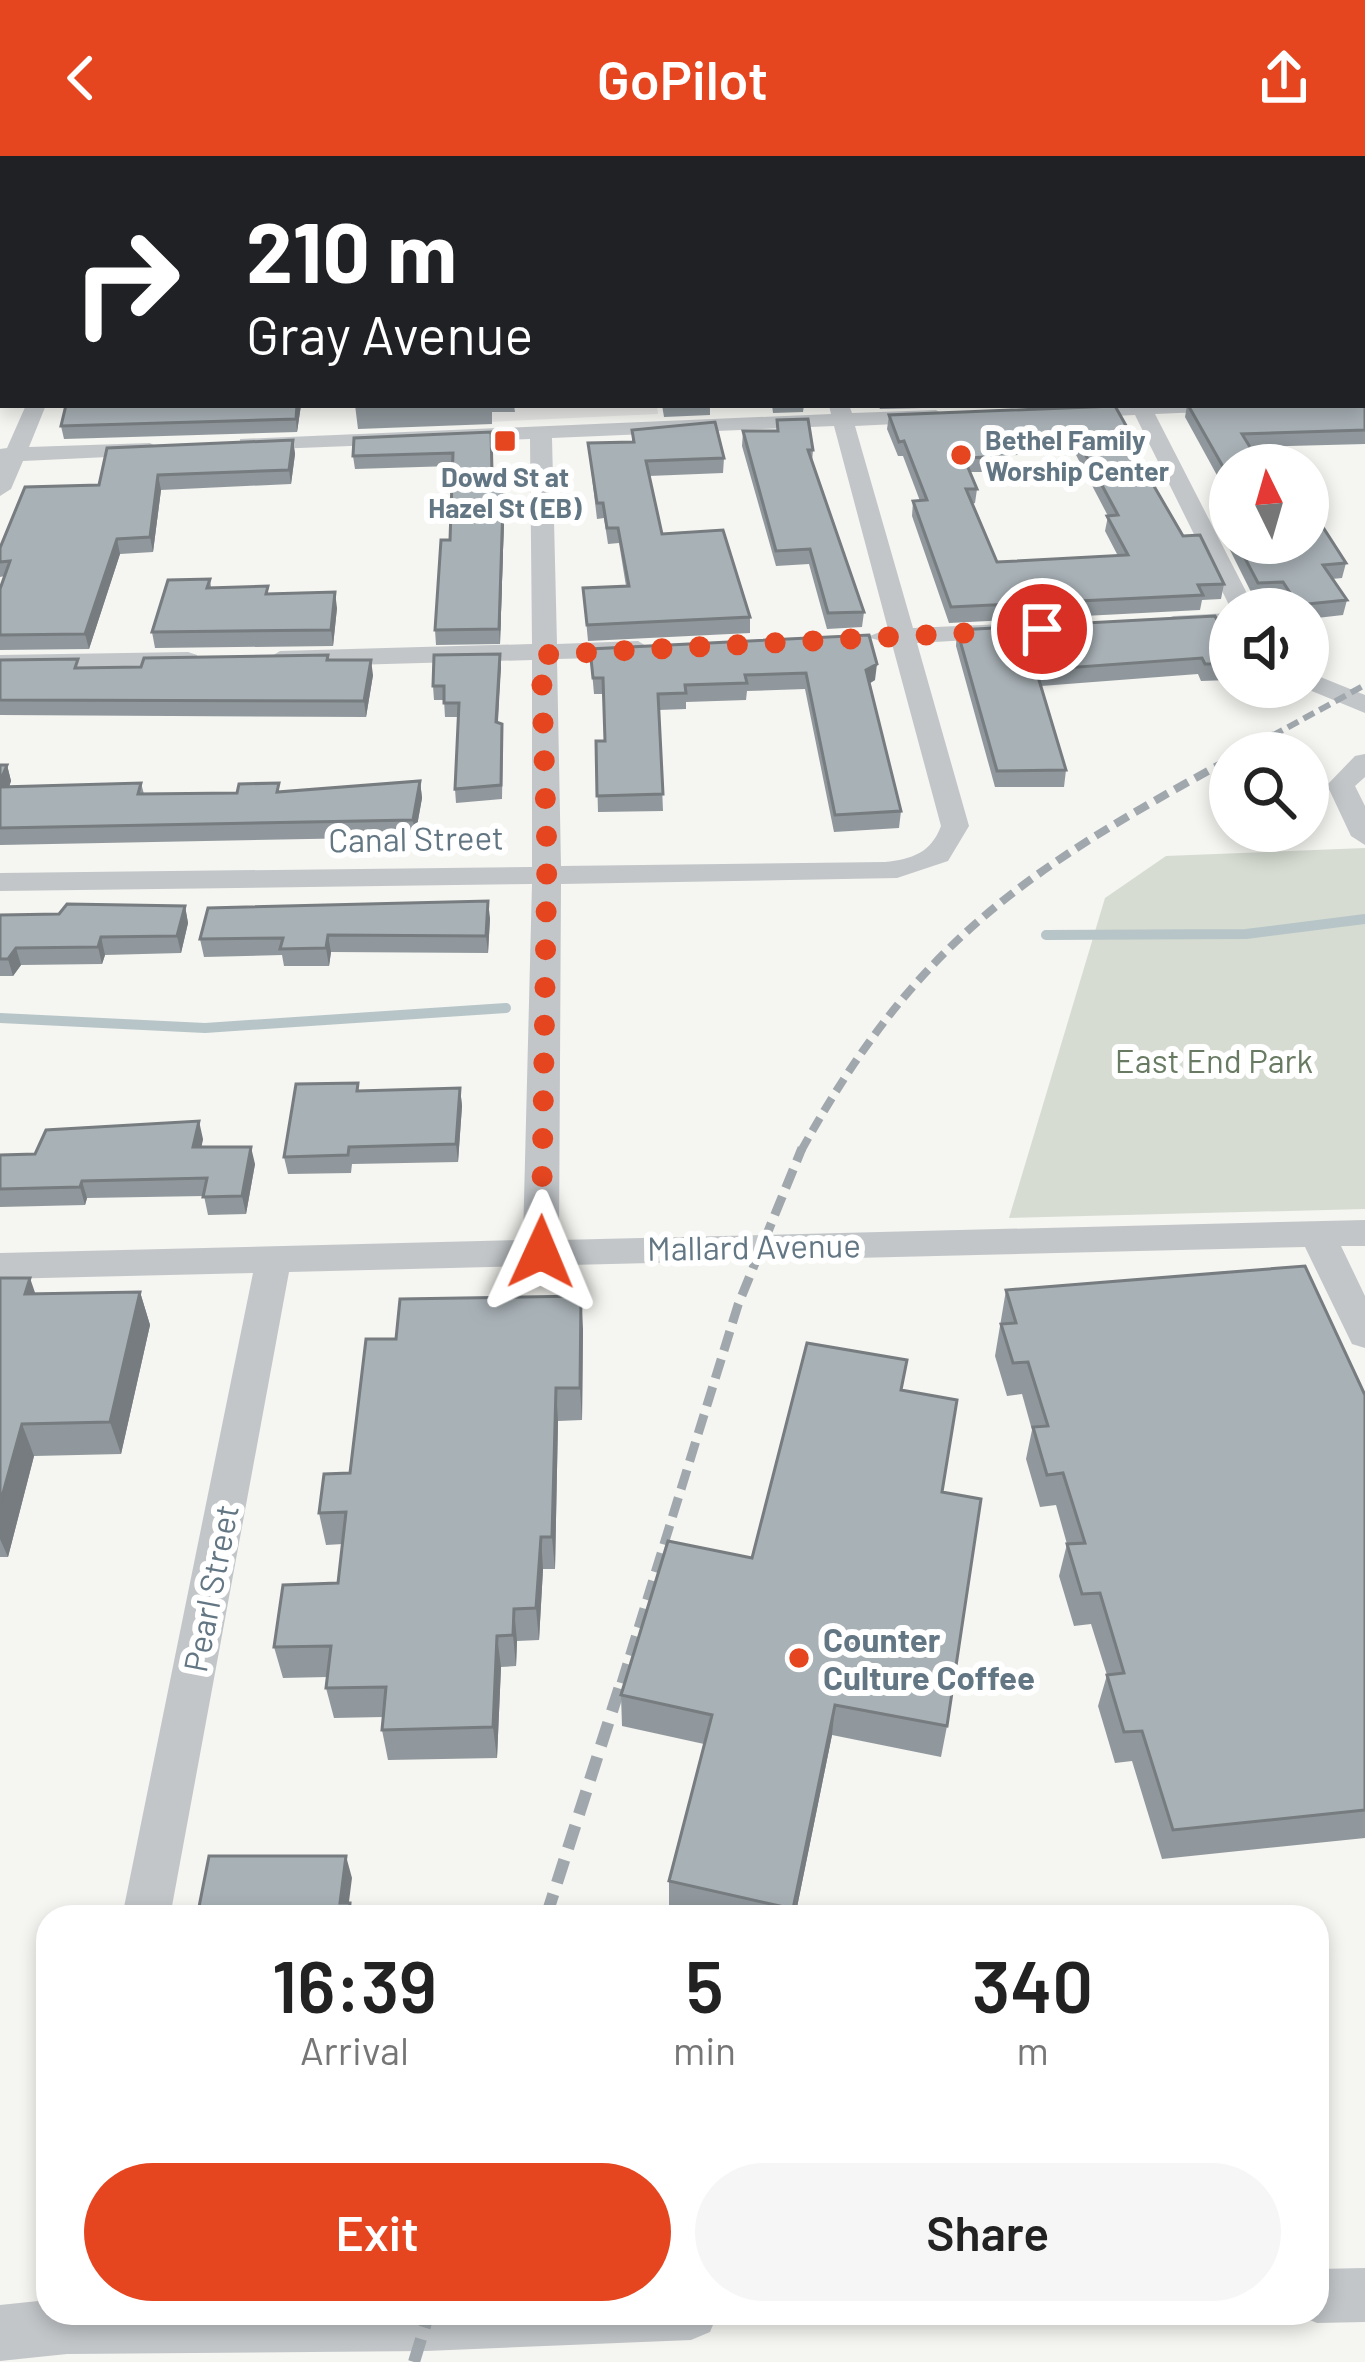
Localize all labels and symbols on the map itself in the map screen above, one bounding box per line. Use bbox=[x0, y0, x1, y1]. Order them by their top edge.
place label: Bethel Family Worship Center bbox=[985, 423, 1170, 486]
marker: Dowd St at Hazel St (EB) bbox=[492, 428, 518, 454]
marker: Bethel Family Worship Center bbox=[948, 442, 974, 468]
north arrow bbox=[1209, 444, 1329, 564]
place label: Dowd St at Hazel St (EB) bbox=[428, 460, 582, 523]
pin bbox=[991, 578, 1093, 680]
street label: Canal Street bbox=[328, 816, 504, 860]
park label: East End Park bbox=[1115, 1040, 1313, 1080]
position arrow bbox=[478, 1189, 604, 1315]
street label: Mallard Avenue bbox=[647, 1224, 861, 1268]
street label: Pearl Street bbox=[174, 1501, 246, 1675]
place label: Counter Culture Coffee bbox=[823, 1619, 1035, 1697]
marker: Counter Culture Coffee bbox=[786, 1645, 812, 1671]

